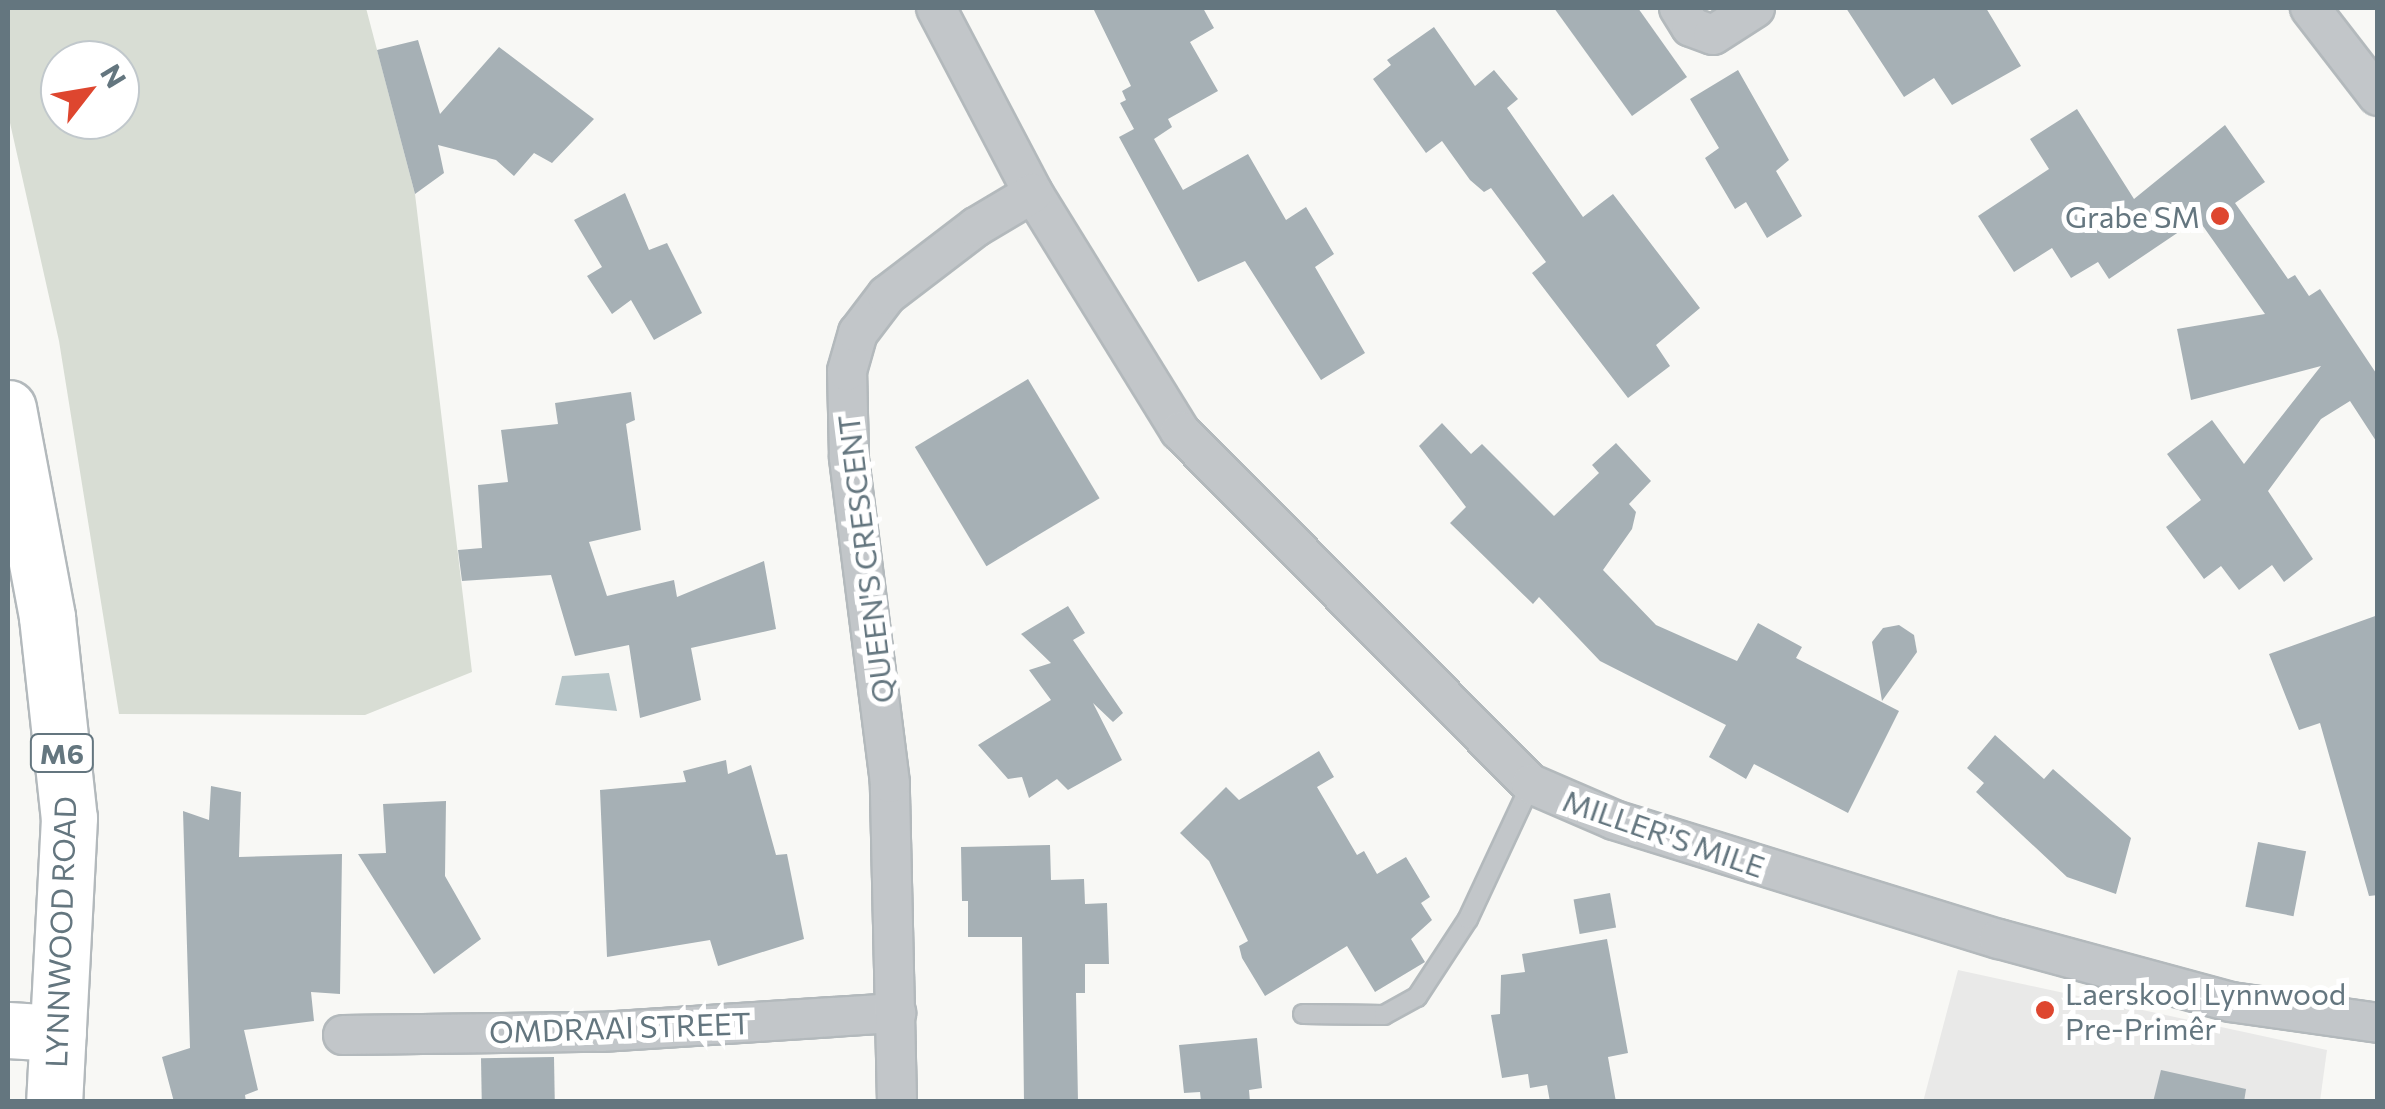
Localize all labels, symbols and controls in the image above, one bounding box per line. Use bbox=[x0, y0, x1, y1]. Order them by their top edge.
north arrow bbox=[40, 40, 140, 140]
text: N bbox=[94, 58, 134, 93]
place label: Grabe SM bbox=[2065, 198, 2200, 234]
marker: Grabe SM bbox=[2209, 205, 2231, 227]
street label: QUEEN'S CRESCENT bbox=[829, 413, 901, 705]
road number: M6 bbox=[30, 730, 94, 776]
street label: MILLER'S MILE bbox=[1558, 782, 1770, 884]
street label: LYNNWOOD ROAD bbox=[37, 796, 83, 1068]
place label: Laerskool Lynnwood Pre-Primêr bbox=[2065, 975, 2346, 1046]
marker: Laerskool Lynnwood Pre-Primêr bbox=[2034, 999, 2056, 1021]
street label: OMDRAAI STREET bbox=[489, 1004, 751, 1050]

